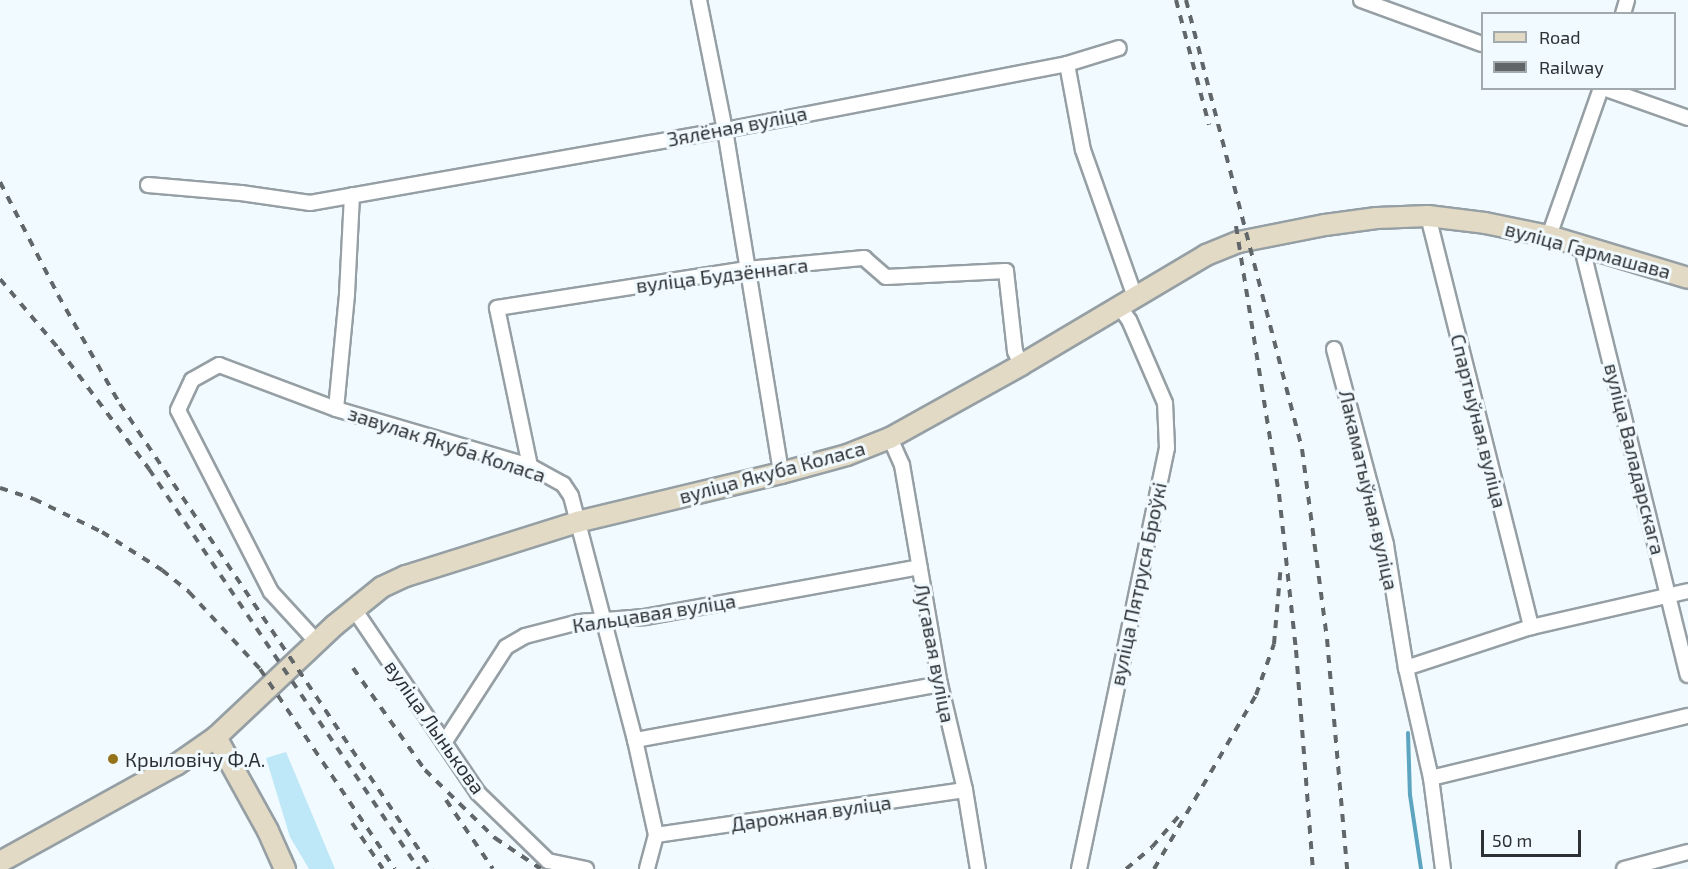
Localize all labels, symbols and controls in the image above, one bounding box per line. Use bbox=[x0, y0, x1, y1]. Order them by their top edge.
legend bbox=[1481, 12, 1676, 90]
text: Road bbox=[1539, 26, 1580, 48]
text: Railway bbox=[1539, 56, 1604, 78]
street label: Зялёная вуліца bbox=[665, 101, 809, 151]
street label: вуліца Гармашава bbox=[1503, 216, 1673, 284]
street label: вуліца Будзённага bbox=[635, 253, 809, 297]
street label: Спартыўная вуліца bbox=[1446, 331, 1512, 511]
street label: вуліца Валадарскага bbox=[1600, 361, 1670, 557]
street label: Лакаматыўная вуліца bbox=[1334, 388, 1404, 592]
street label: завулак Якуба Коласа bbox=[345, 401, 549, 487]
street label: вуліца Якуба Коласа bbox=[676, 436, 868, 508]
street label: вуліца Пятруся Броўкі bbox=[1105, 480, 1171, 688]
street label: Лугавая вуліца bbox=[910, 581, 960, 725]
street label: Кальцавая вуліца bbox=[571, 588, 737, 638]
street label: вуліца Лынькова bbox=[380, 655, 490, 799]
place label: Крыловічу Ф.А. bbox=[125, 747, 265, 771]
marker: Крыловічу Ф.А. bbox=[106, 752, 120, 766]
street label: Дарожная вуліца bbox=[729, 790, 893, 836]
scale bar bbox=[1484, 818, 1584, 856]
text: 50 m bbox=[1492, 829, 1532, 851]

